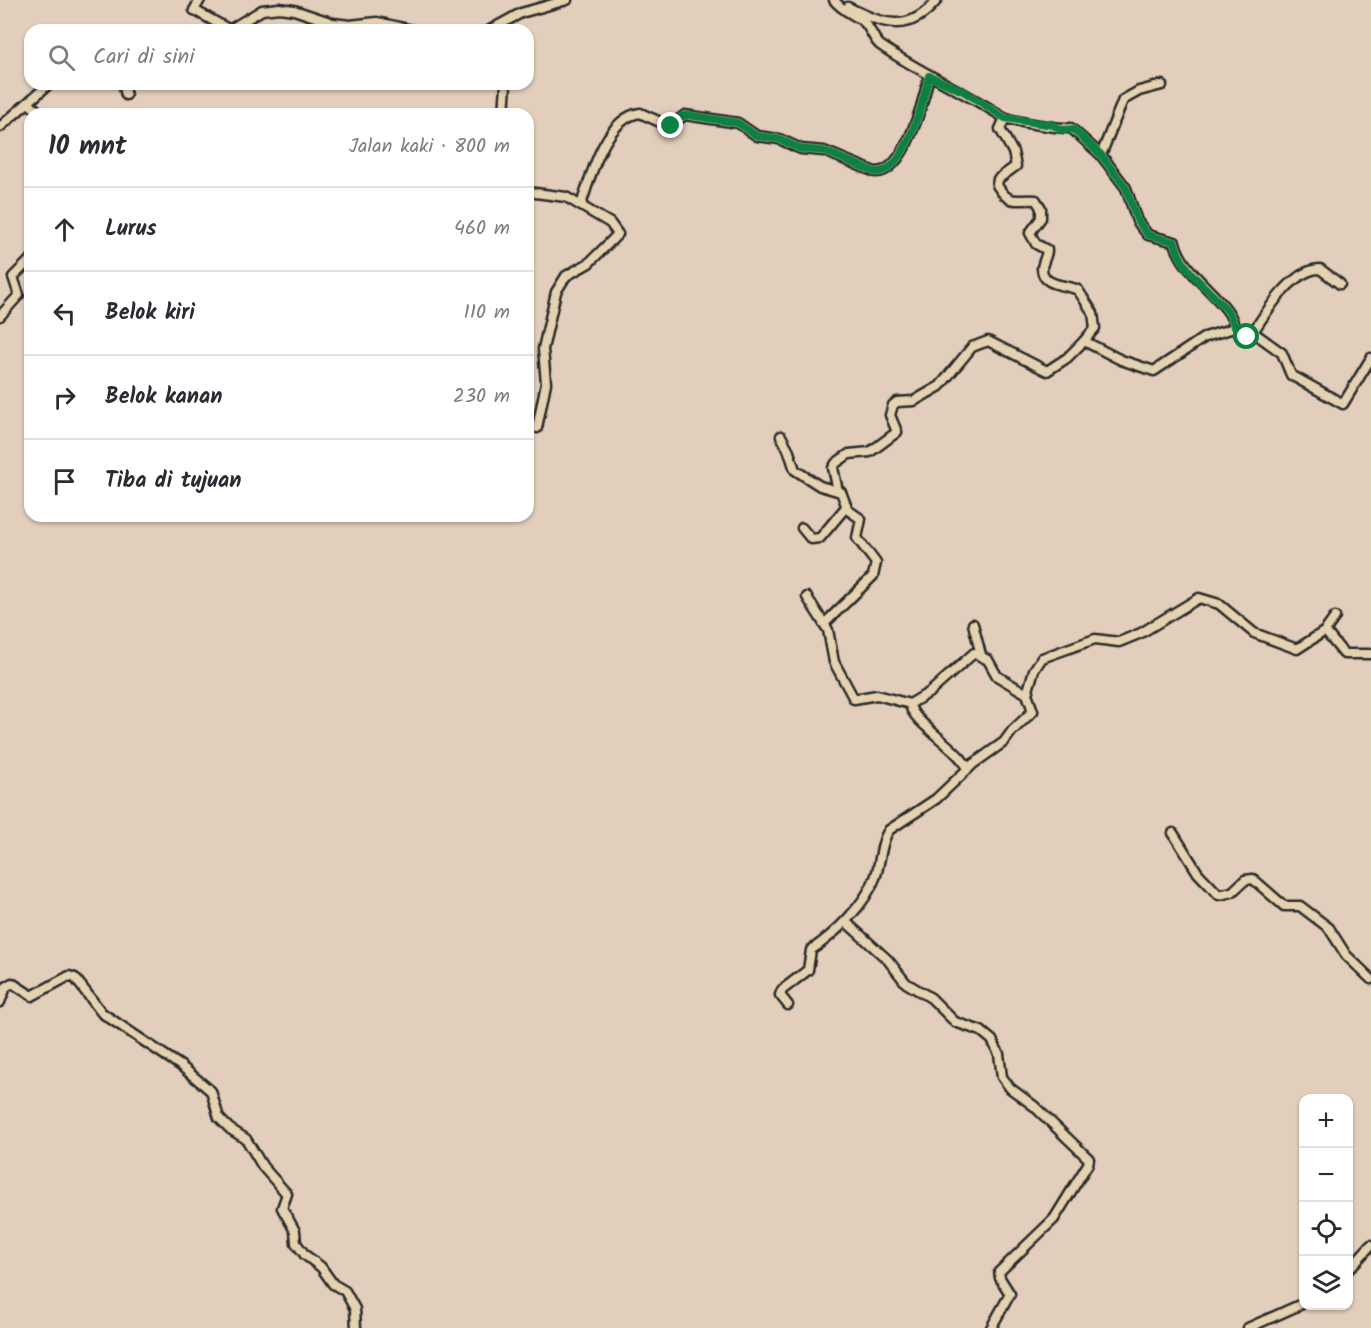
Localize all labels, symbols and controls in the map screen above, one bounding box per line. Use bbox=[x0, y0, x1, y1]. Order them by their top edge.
search box bbox=[24, 24, 534, 90]
text: Cari di sini bbox=[93, 40, 194, 75]
icon: search bbox=[45, 41, 78, 74]
route end bbox=[657, 112, 683, 138]
text: 10 mnt bbox=[48, 126, 127, 168]
text: Jalan kaki · 800 m bbox=[349, 131, 510, 163]
text: Lurus bbox=[105, 212, 157, 247]
icon: ahead bbox=[48, 213, 81, 246]
text: 460 m bbox=[454, 213, 510, 245]
text: Belok kiri bbox=[105, 296, 195, 331]
icon: left bbox=[48, 297, 81, 330]
text: 110 m bbox=[464, 297, 510, 329]
route start bbox=[1233, 323, 1259, 349]
text: Belok kanan bbox=[105, 380, 222, 415]
icon: right bbox=[48, 381, 81, 414]
text: 230 m bbox=[453, 381, 510, 413]
text: Tiba di tujuan bbox=[105, 464, 241, 499]
icon: arrive bbox=[48, 465, 81, 498]
map controls bbox=[1299, 1094, 1353, 1310]
button: + bbox=[1299, 1094, 1353, 1148]
button: − bbox=[1299, 1148, 1353, 1202]
button: locate bbox=[1299, 1202, 1353, 1256]
button: layers bbox=[1299, 1256, 1353, 1310]

